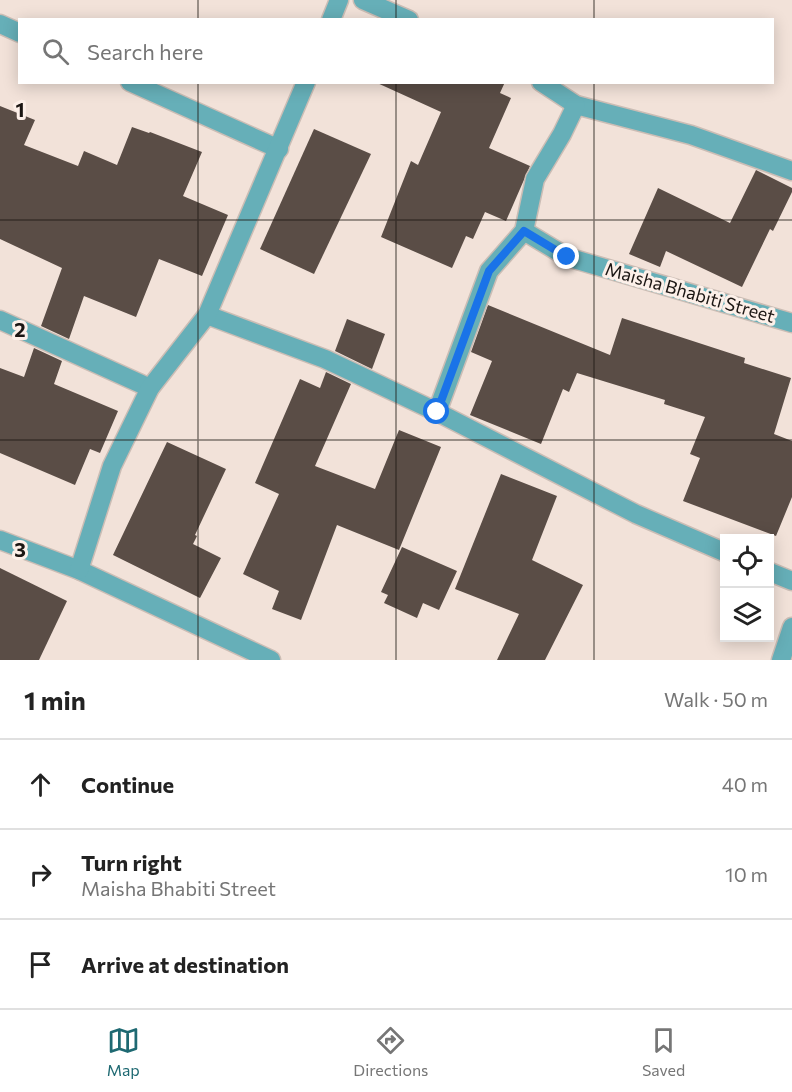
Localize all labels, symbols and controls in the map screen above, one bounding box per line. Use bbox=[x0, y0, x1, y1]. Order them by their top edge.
search box bbox=[18, 18, 774, 84]
icon: search bbox=[39, 35, 72, 68]
text: Search here bbox=[87, 38, 203, 65]
text: 1 bbox=[15, 97, 25, 121]
route end bbox=[553, 243, 579, 269]
street label: Maisha Bhabiti Street bbox=[603, 257, 778, 327]
text: 2 bbox=[14, 317, 26, 341]
route start bbox=[423, 398, 449, 424]
map controls bbox=[720, 534, 774, 642]
button: locate bbox=[720, 534, 774, 588]
text: 3 bbox=[14, 537, 26, 561]
button: layers bbox=[720, 588, 774, 642]
text: 1 min bbox=[24, 684, 86, 715]
text: Walk · 50 m bbox=[664, 687, 768, 711]
icon: ahead bbox=[24, 768, 57, 801]
text: Continue bbox=[81, 771, 174, 798]
text: 40 m bbox=[722, 772, 768, 796]
text: Turn right bbox=[81, 849, 182, 876]
icon: right bbox=[24, 858, 57, 891]
text: 10 m bbox=[725, 862, 768, 886]
text: Maisha Bhabiti Street bbox=[81, 876, 276, 900]
icon: arrive bbox=[24, 948, 57, 981]
text: Arrive at destination bbox=[81, 951, 289, 978]
tab: Map bbox=[107, 1024, 140, 1079]
tab: Directions bbox=[353, 1024, 428, 1079]
tab: Saved bbox=[642, 1024, 685, 1079]

